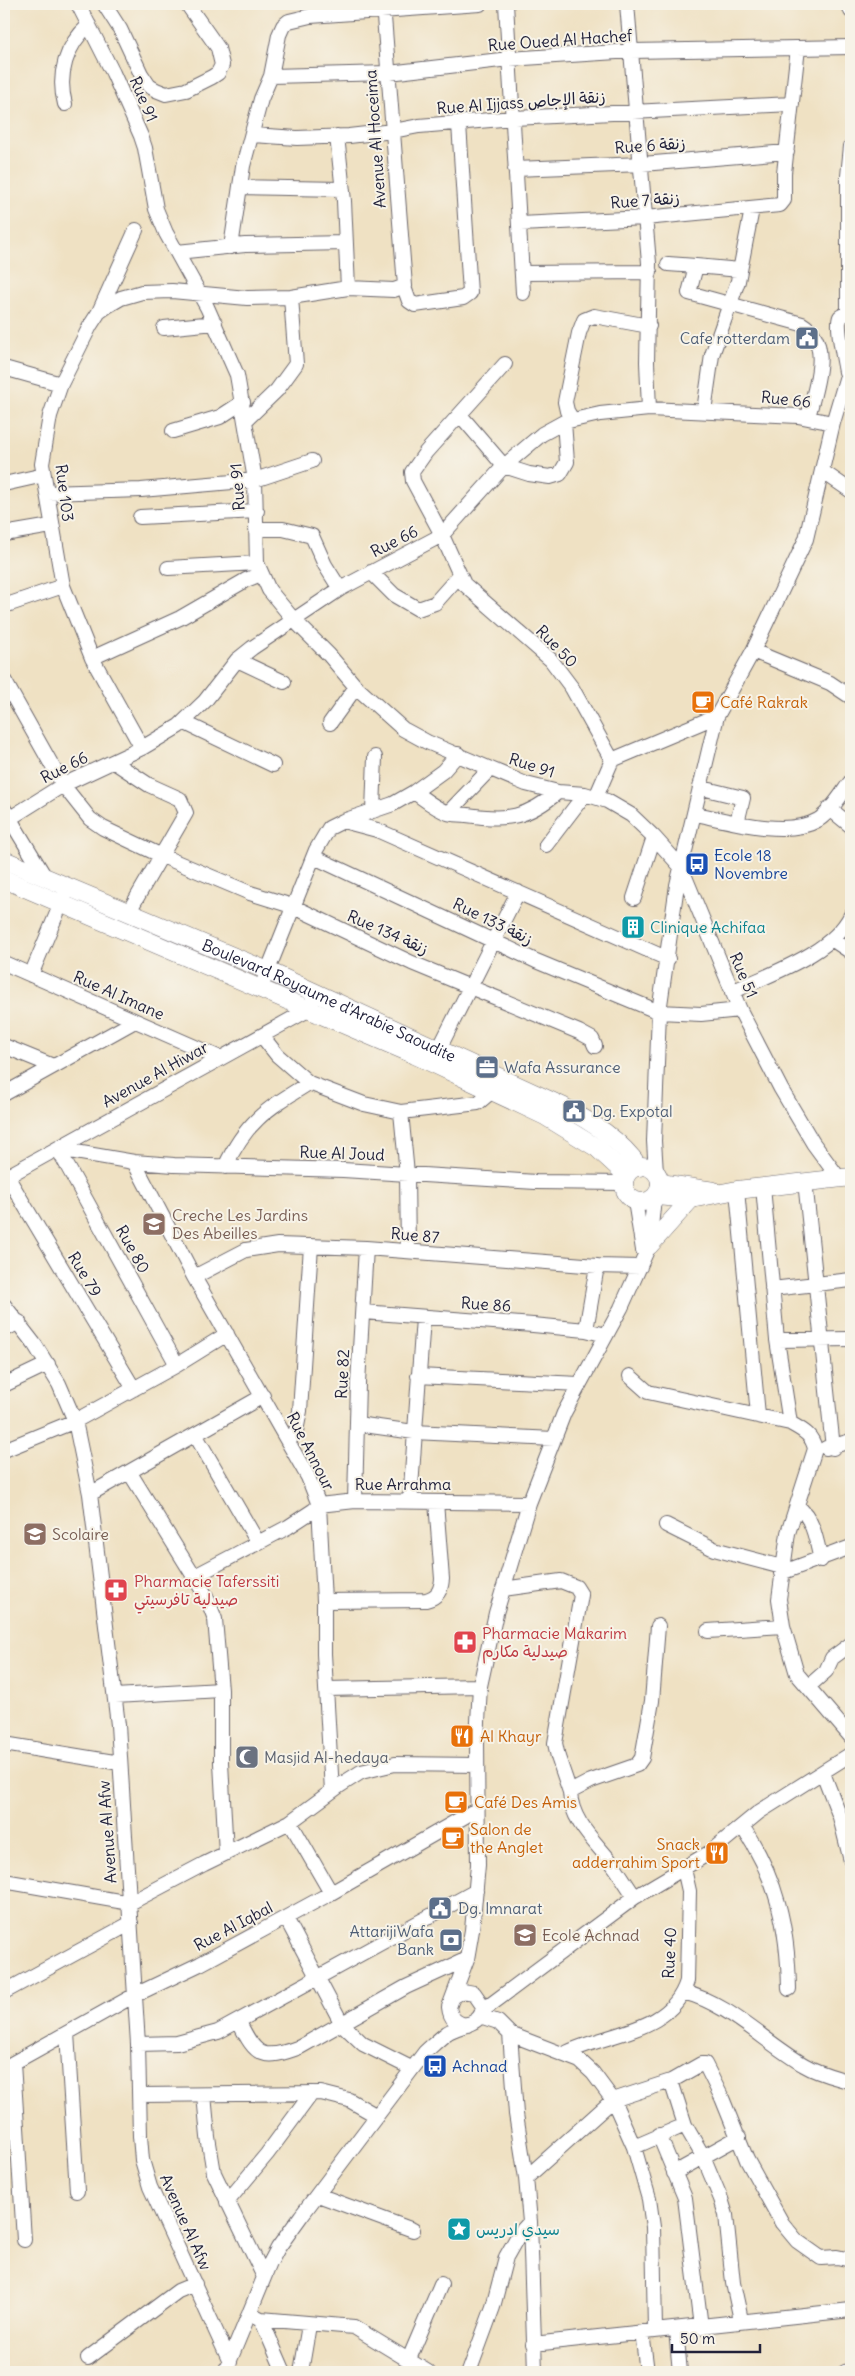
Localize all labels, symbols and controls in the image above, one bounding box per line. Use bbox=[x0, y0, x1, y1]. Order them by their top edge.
street label: Rue Oued Al Hachef bbox=[487, 25, 634, 55]
street label: Avenue Al Hoceima bbox=[360, 69, 390, 209]
street label: Rue 91 bbox=[126, 73, 162, 125]
street label: Rue Al Ijjass زنقة الإجاص bbox=[436, 86, 606, 119]
street label: Rue 6 زنقة bbox=[614, 133, 686, 157]
street label: Rue 7 زنقة bbox=[610, 188, 680, 212]
public building icon: Cafe rotterdam bbox=[794, 325, 820, 351]
place label: Cafe rotterdam bbox=[680, 328, 790, 348]
street label: Rue 66 bbox=[760, 386, 812, 412]
street label: Rue 103 bbox=[52, 463, 78, 523]
street label: Rue 91 bbox=[225, 463, 249, 511]
street label: Rue 66 bbox=[367, 521, 421, 561]
street label: Rue 50 bbox=[532, 621, 582, 671]
cafe icon: Café Rakrak bbox=[690, 689, 716, 715]
place label: Café Rakrak bbox=[720, 692, 808, 712]
street label: Rue 66 bbox=[37, 747, 91, 787]
street label: Rue 91 bbox=[506, 748, 558, 782]
place label: Ecole 18 Novembre bbox=[714, 845, 788, 883]
bus stop icon: Ecole 18 Novembre bbox=[684, 851, 710, 877]
street label: Rue 133 زنقة bbox=[450, 893, 536, 949]
street label: Rue 134 زنقة bbox=[344, 905, 432, 959]
building icon: Clinique Achifaa bbox=[620, 914, 646, 940]
place label: Clinique Achifaa bbox=[650, 917, 766, 937]
street label: Boulevard Royaume d'Arabie Saoudite bbox=[199, 934, 459, 1066]
street label: Rue 51 bbox=[726, 949, 762, 1001]
street label: Rue Al Imane bbox=[70, 966, 168, 1024]
street label: Avenue Al Hiwar bbox=[98, 1036, 212, 1111]
office icon: Wafa Assurance bbox=[474, 1054, 500, 1080]
place label: Wafa Assurance bbox=[504, 1057, 621, 1077]
public building icon: Dg. Expotal bbox=[561, 1098, 587, 1124]
place label: Dg. Expotal bbox=[592, 1101, 673, 1121]
street label: Rue Al Joud bbox=[299, 1142, 385, 1164]
place label: Creche Les Jardins Des Abeilles bbox=[172, 1205, 308, 1243]
school or university icon: Creche Les Jardins Des Abeilles bbox=[141, 1211, 167, 1237]
street label: Rue 80 bbox=[112, 1222, 154, 1276]
street label: Rue 87 bbox=[390, 1223, 440, 1247]
street label: Rue 79 bbox=[64, 1248, 106, 1300]
street label: Rue 86 bbox=[460, 1292, 512, 1316]
street label: Rue 82 bbox=[331, 1348, 353, 1399]
street label: Rue Annour bbox=[283, 1408, 340, 1494]
street label: Rue Arrahma bbox=[355, 1474, 451, 1494]
school or university icon: Scolaire bbox=[22, 1521, 48, 1547]
place label: Scolaire bbox=[52, 1524, 109, 1544]
place label: Pharmacie Taferssiti صيدلية تافرسيتي bbox=[134, 1571, 279, 1614]
pharmacy icon: Pharmacie Taferssiti صيدلية تافرسيتي bbox=[103, 1577, 129, 1603]
place label: Pharmacie Makarim صيدلية مكارم bbox=[482, 1623, 627, 1664]
pharmacy icon: Pharmacie Makarim صيدلية مكارم bbox=[452, 1629, 478, 1655]
restaurant icon: Al Khayr bbox=[449, 1723, 475, 1749]
place label: Al Khayr bbox=[480, 1726, 542, 1746]
mosque icon: Masjid Al-hedaya bbox=[234, 1744, 260, 1770]
place label: Masjid Al-hedaya bbox=[264, 1747, 389, 1767]
street label: Avenue Al Afw bbox=[93, 1779, 121, 1884]
cafe icon: Café Des Amis bbox=[443, 1789, 469, 1815]
place label: Café Des Amis bbox=[474, 1792, 577, 1812]
place label: Salon de the Anglet bbox=[470, 1819, 544, 1857]
cafe icon: Salon de the Anglet bbox=[440, 1825, 466, 1851]
place label: Snack adderrahim Sport bbox=[572, 1834, 701, 1872]
restaurant icon: Snack adderrahim Sport bbox=[704, 1840, 730, 1866]
public building icon: Dg. lmnarat bbox=[427, 1895, 453, 1921]
street label: Rue Al Iqbal bbox=[190, 1897, 276, 1955]
place label: Dg. lmnarat bbox=[458, 1898, 543, 1918]
place label: AttarijiWafa Bank bbox=[349, 1921, 434, 1959]
school or university icon: Ecole Achnad bbox=[512, 1922, 538, 1948]
place label: Ecole Achnad bbox=[542, 1925, 640, 1945]
bank icon: AttarijiWafa Bank bbox=[438, 1927, 464, 1953]
street label: Rue 40 bbox=[658, 1927, 680, 1979]
bus stop icon: Achnad bbox=[422, 2053, 448, 2079]
place label: Achnad bbox=[452, 2056, 507, 2076]
street label: Avenue Al Afw bbox=[156, 2171, 216, 2274]
place icon: سيدي ادريس bbox=[446, 2216, 472, 2242]
place label: سيدي ادريس bbox=[476, 2219, 560, 2241]
scale bar bbox=[672, 2321, 760, 2353]
text: 50 m bbox=[680, 2329, 715, 2348]

